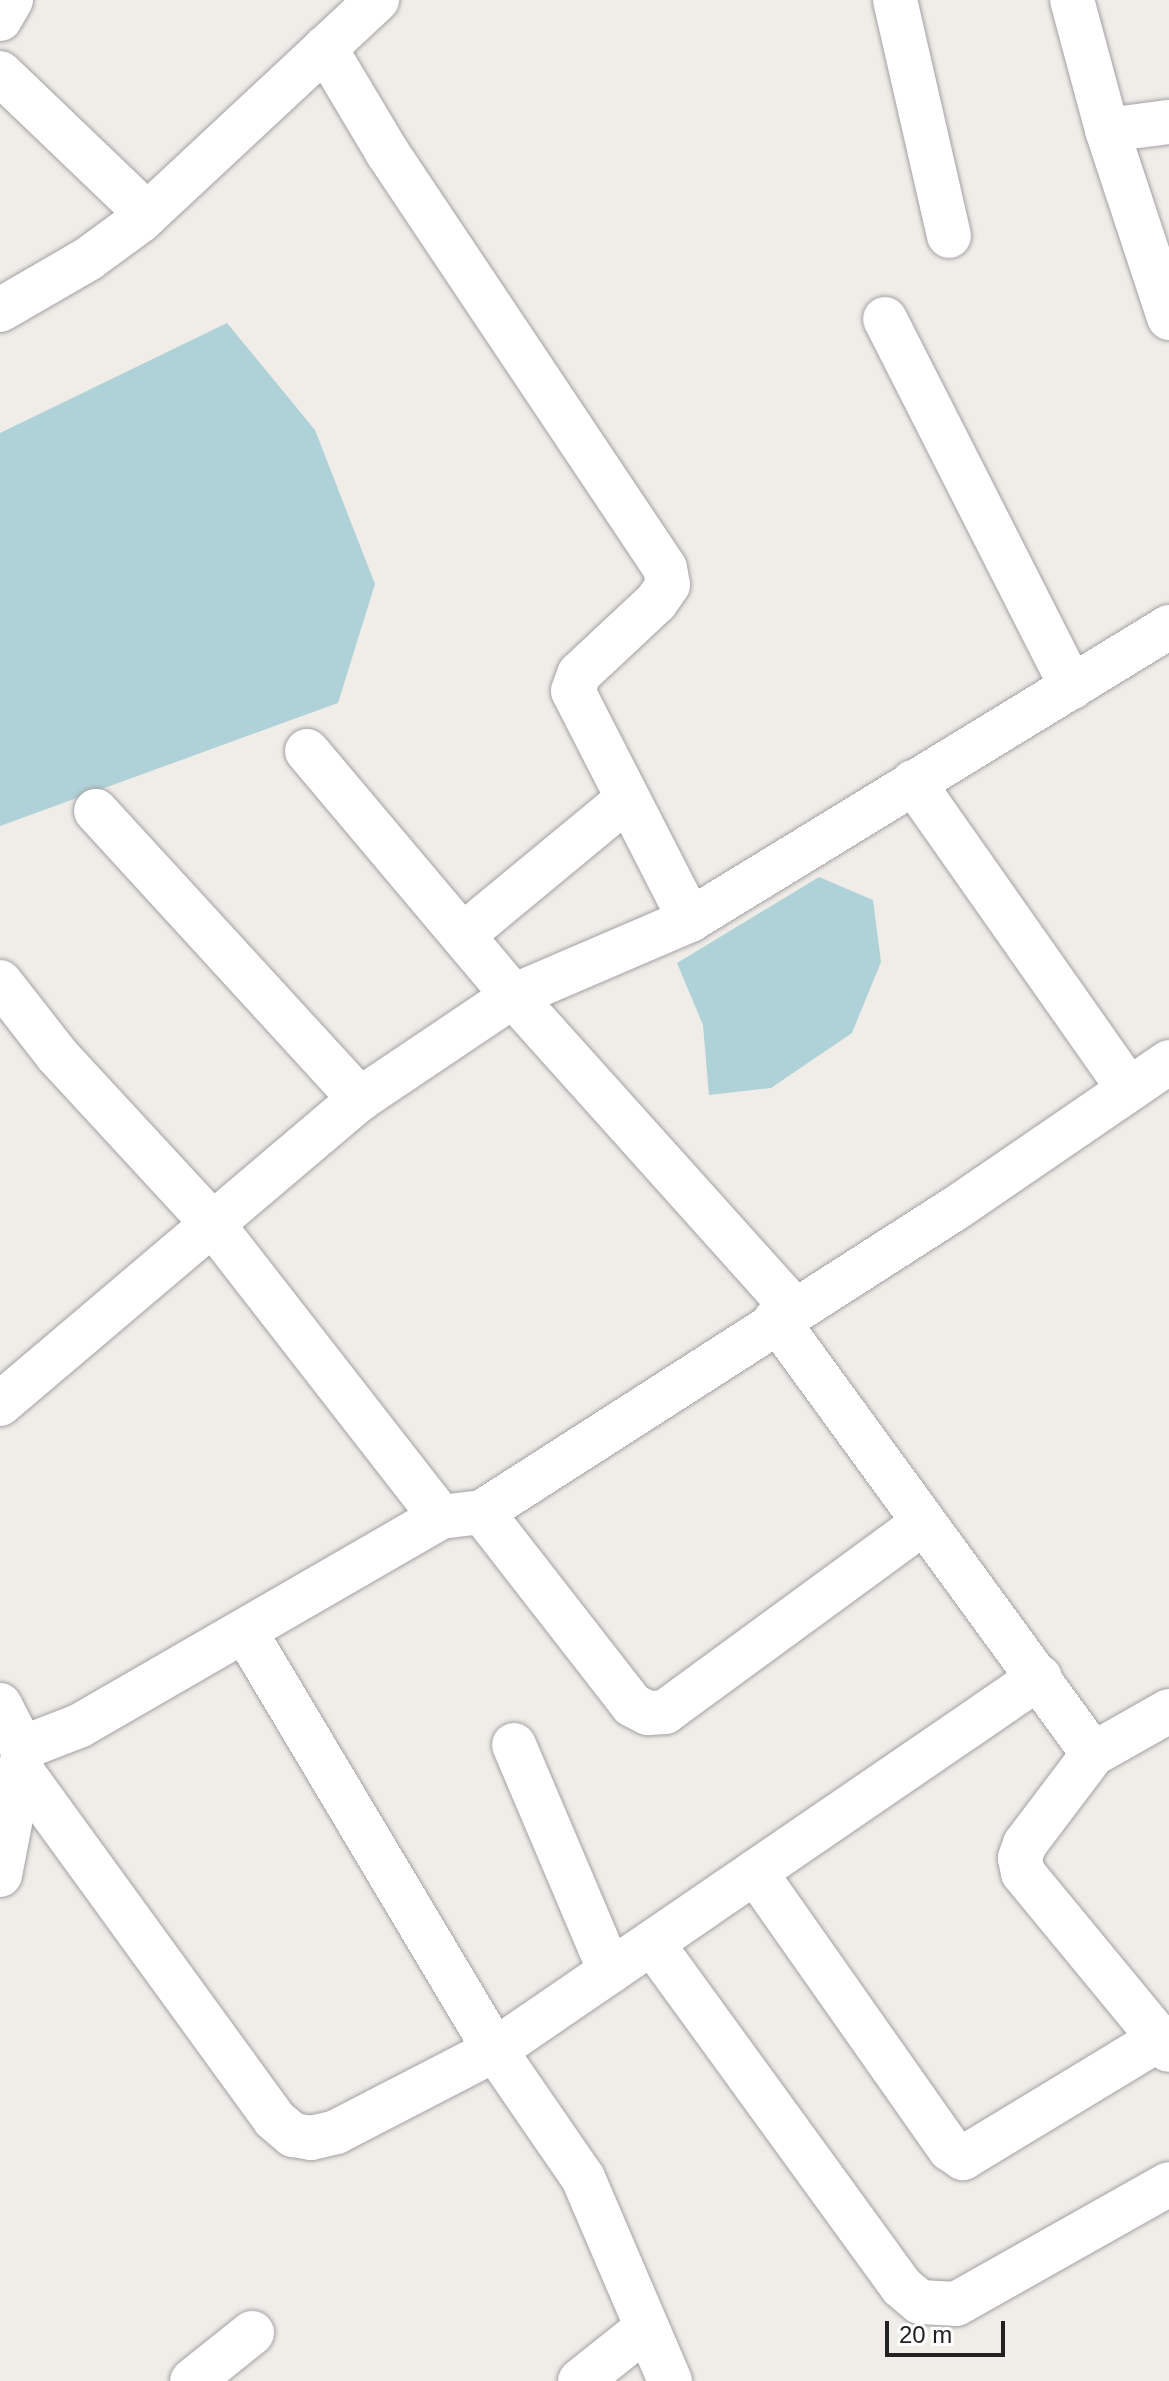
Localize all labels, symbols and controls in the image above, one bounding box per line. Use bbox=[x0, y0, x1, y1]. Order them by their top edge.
scale bar bbox=[889, 2305, 1009, 2355]
text: 20 m bbox=[899, 2321, 952, 2348]

